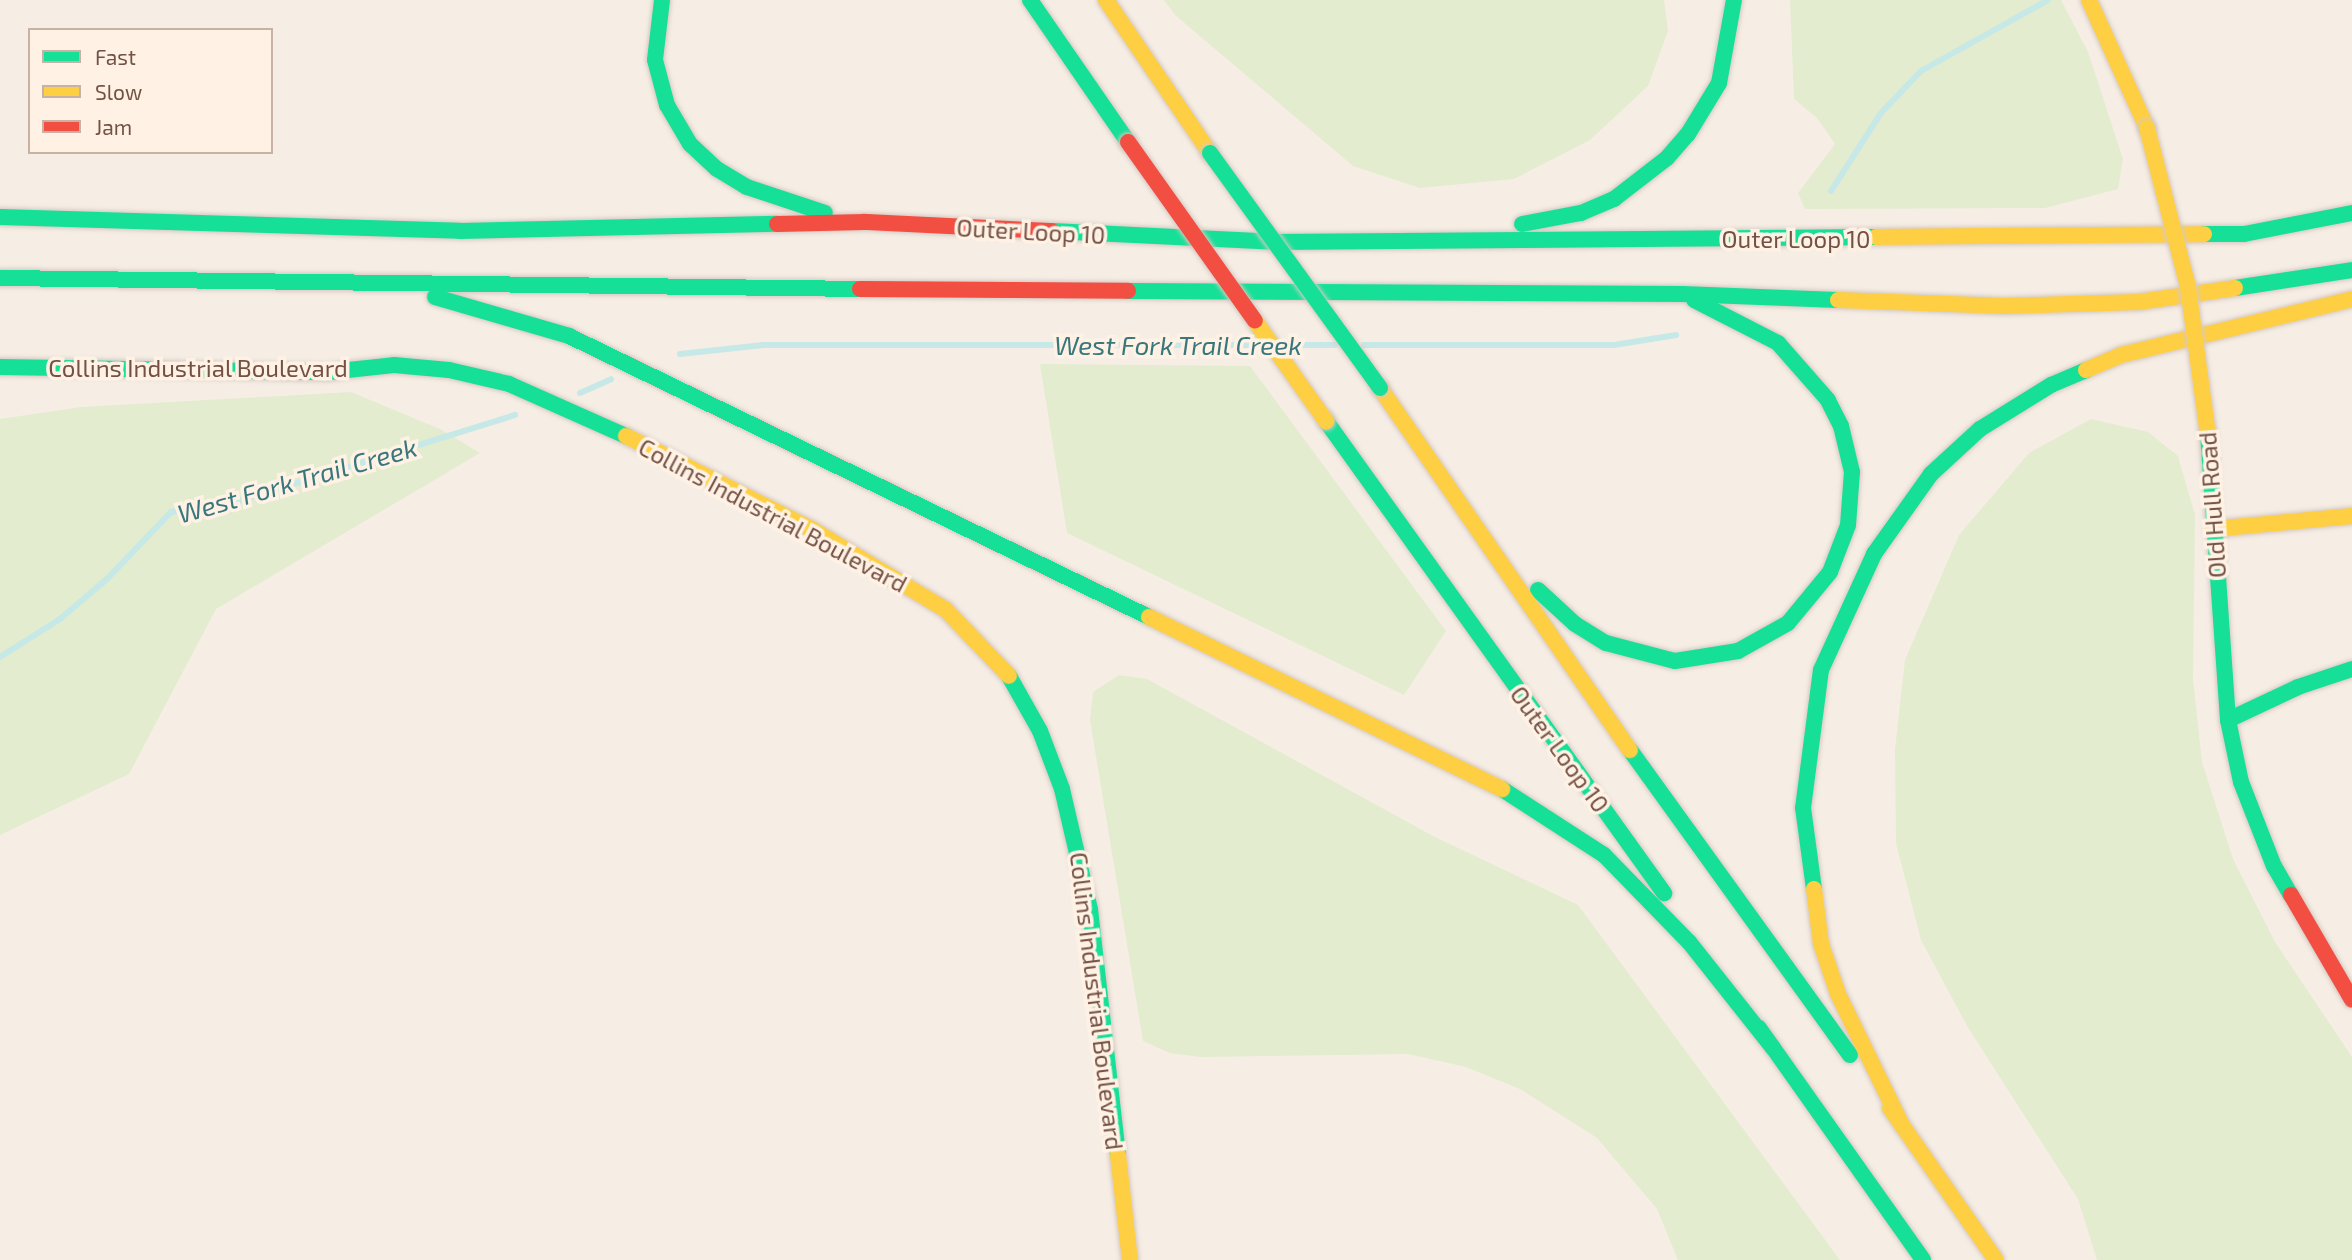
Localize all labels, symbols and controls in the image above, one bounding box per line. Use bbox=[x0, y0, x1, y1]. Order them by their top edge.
legend bbox=[28, 28, 273, 154]
text: Fast bbox=[95, 44, 136, 69]
text: Slow bbox=[95, 79, 142, 104]
text: Jam bbox=[95, 114, 132, 139]
street label: Outer Loop 10 bbox=[956, 213, 1106, 249]
street label: Outer Loop 10 bbox=[1721, 225, 1871, 253]
water label: West Fork Trail Creek bbox=[1054, 329, 1302, 361]
street label: Collins Industrial Boulevard bbox=[48, 354, 348, 382]
water label: West Fork Trail Creek bbox=[173, 431, 421, 529]
street label: Old Hull Road bbox=[2193, 431, 2231, 579]
street label: Collins Industrial Boulevard bbox=[634, 432, 912, 598]
street label: Outer Loop 10 bbox=[1504, 680, 1616, 818]
street label: Collins Industrial Boulevard bbox=[1064, 850, 1130, 1152]

